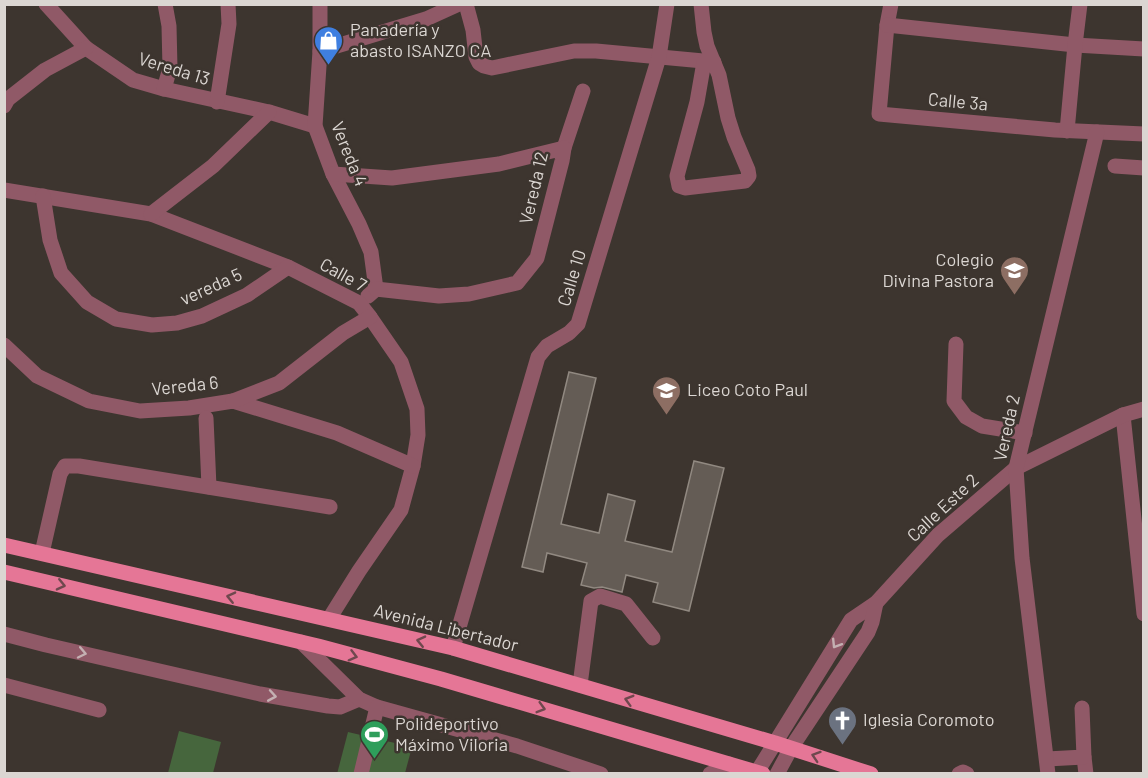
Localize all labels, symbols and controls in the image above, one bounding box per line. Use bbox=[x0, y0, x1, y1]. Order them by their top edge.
place label: Panadería y abasto ISANZO CA bbox=[350, 18, 491, 61]
shop icon: Panadería y abasto ISANZO CA bbox=[313, 24, 345, 66]
street label: Vereda 13 bbox=[136, 47, 213, 89]
street label: Calle 3a bbox=[927, 87, 989, 115]
street label: Vereda 4 bbox=[327, 118, 373, 189]
street label: Vereda 12 bbox=[514, 149, 552, 226]
street label: Calle 10 bbox=[552, 247, 590, 309]
place label: Colegio Divina Pastora bbox=[882, 248, 994, 291]
street label: Calle 7 bbox=[316, 252, 371, 296]
school or university icon: Colegio Divina Pastora bbox=[999, 254, 1031, 296]
street label: vereda 5 bbox=[176, 263, 245, 310]
street label: Vereda 6 bbox=[150, 371, 219, 399]
school or university icon: Liceo Coto Paul bbox=[650, 374, 682, 416]
place label: Liceo Coto Paul bbox=[687, 378, 808, 400]
street label: Vereda 2 bbox=[988, 392, 1024, 463]
street label: Calle Este 2 bbox=[902, 468, 983, 546]
one-way arrow bbox=[56, 578, 66, 591]
one-way arrow bbox=[226, 591, 236, 604]
street label: Avenida Libertador bbox=[372, 598, 521, 656]
one-way arrow bbox=[416, 635, 426, 648]
one-way arrow bbox=[832, 637, 843, 648]
one-way arrow bbox=[76, 646, 86, 659]
one-way arrow bbox=[348, 648, 358, 661]
one-way arrow bbox=[266, 689, 276, 702]
one-way arrow bbox=[624, 695, 635, 707]
one-way arrow bbox=[535, 701, 546, 713]
church icon: Iglesia Coromoto bbox=[826, 704, 858, 746]
place label: Iglesia Coromoto bbox=[863, 708, 994, 730]
place label: Polideportivo Máximo Viloria bbox=[395, 712, 508, 755]
sports icon: Polideportivo Máximo Viloria bbox=[358, 718, 390, 760]
one-way arrow bbox=[811, 750, 822, 763]

